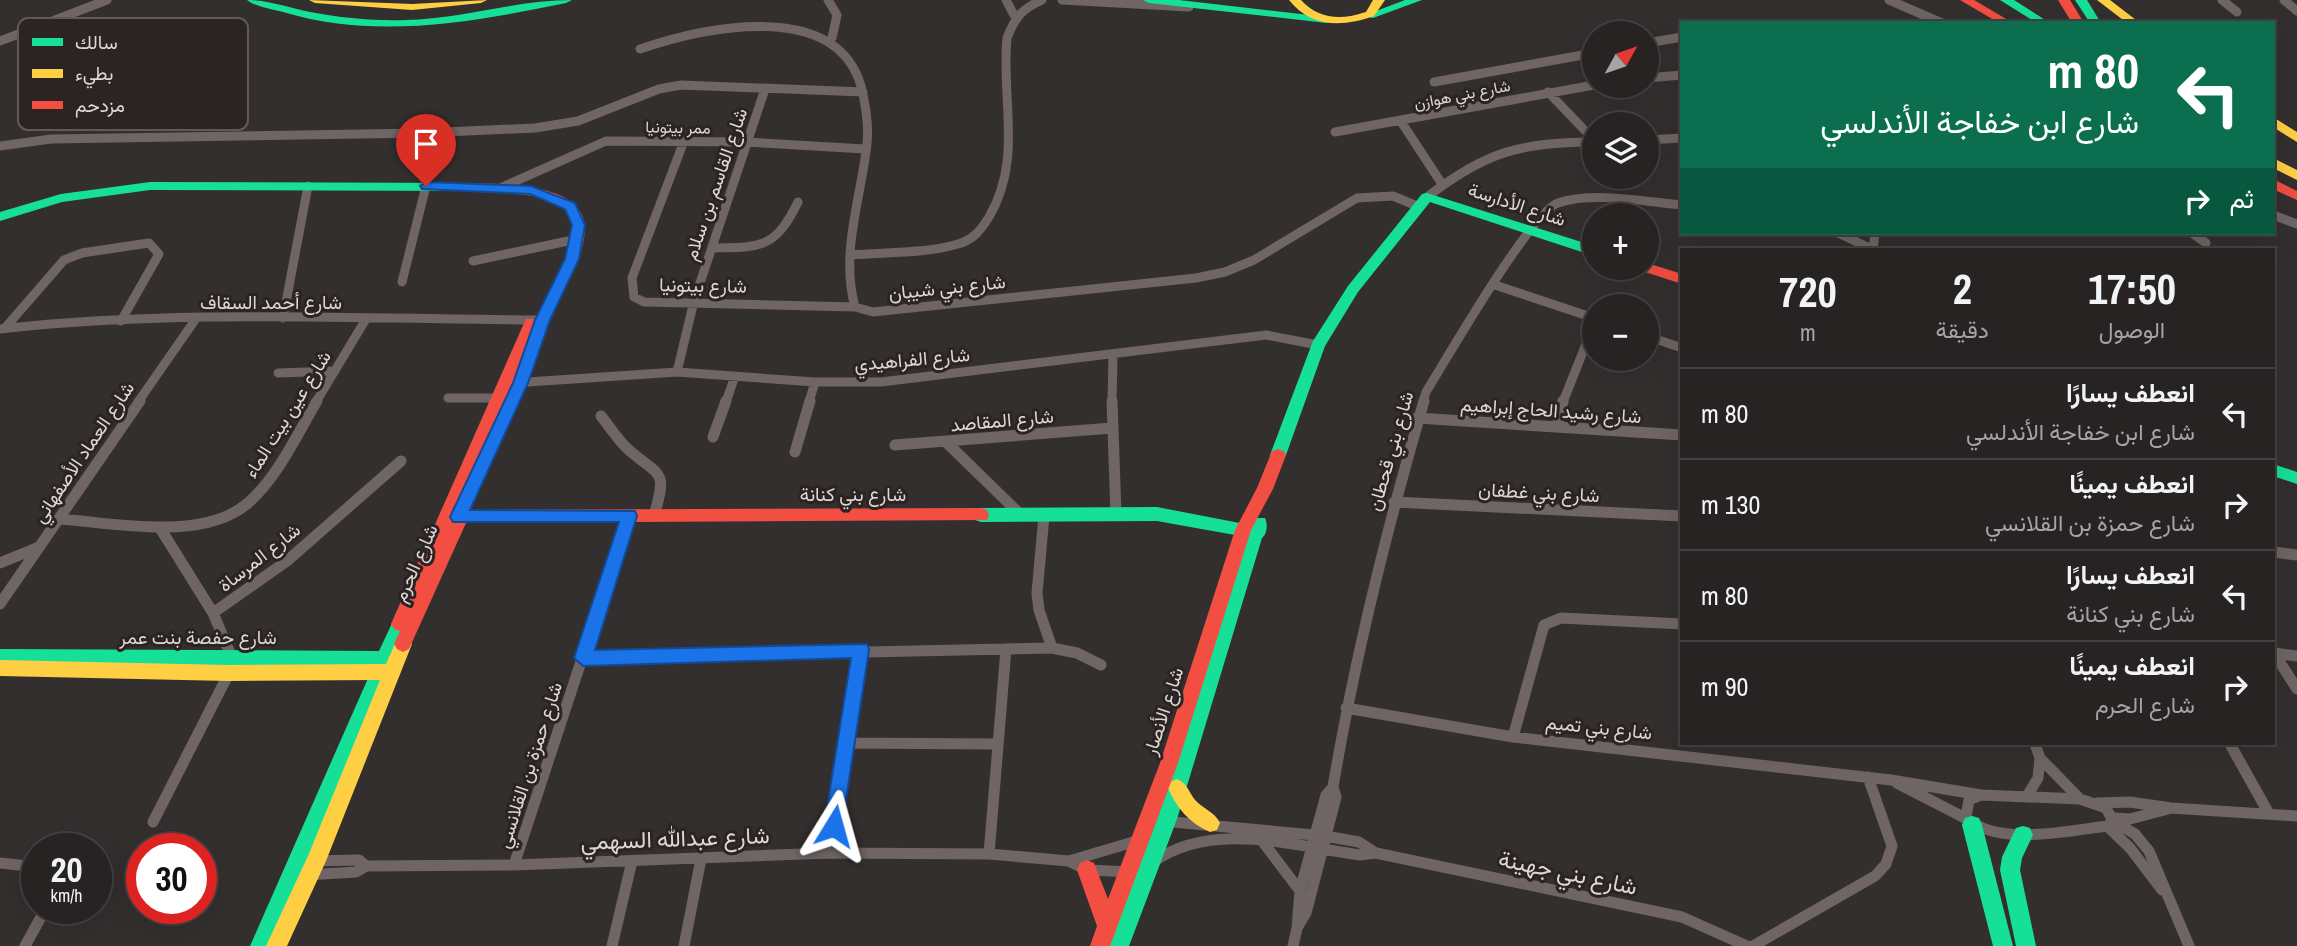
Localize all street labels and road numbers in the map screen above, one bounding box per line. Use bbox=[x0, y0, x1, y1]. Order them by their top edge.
street label: شارع بني هوازن bbox=[1412, 74, 1513, 117]
street label: شارع القاسم بن سلام bbox=[677, 104, 753, 264]
street label: ممر بيتونيا bbox=[645, 115, 711, 139]
street label: شارع الأدارسة bbox=[1465, 176, 1569, 232]
street label: شارع بني شيبان bbox=[887, 268, 1007, 309]
street label: شارع بيتونيا bbox=[659, 271, 747, 299]
street label: شارع أحمد السقاف bbox=[200, 289, 342, 315]
street label: شارع الفراهيدي bbox=[853, 341, 971, 380]
street label: شارع عين بيت الماء bbox=[237, 345, 337, 483]
street label: شارع العماد الأصفهاني bbox=[26, 376, 142, 529]
street label: شارع بني قحطان bbox=[1360, 388, 1422, 515]
street label: شارع رشيد الحاج إبراهيم bbox=[1460, 391, 1642, 429]
street label: شارع المقاصد bbox=[949, 403, 1055, 437]
street label: شارع بني غطفان bbox=[1478, 476, 1600, 511]
street label: شارع بني كنانة bbox=[800, 481, 906, 510]
street label: شارع المرساة bbox=[212, 517, 306, 597]
street label: شارع الحرم bbox=[386, 520, 444, 606]
street label: شارع حفصة بنت عمر bbox=[118, 624, 277, 650]
street label: شارع الأنصار bbox=[1136, 664, 1189, 759]
street label: شارع حمزة بن القلانسي bbox=[490, 679, 571, 852]
street label: شارع بني تميم bbox=[1544, 708, 1654, 748]
street label: شارع عبدالله السهمي bbox=[580, 819, 770, 861]
street label: شارع بني جهينة bbox=[1495, 842, 1640, 906]

